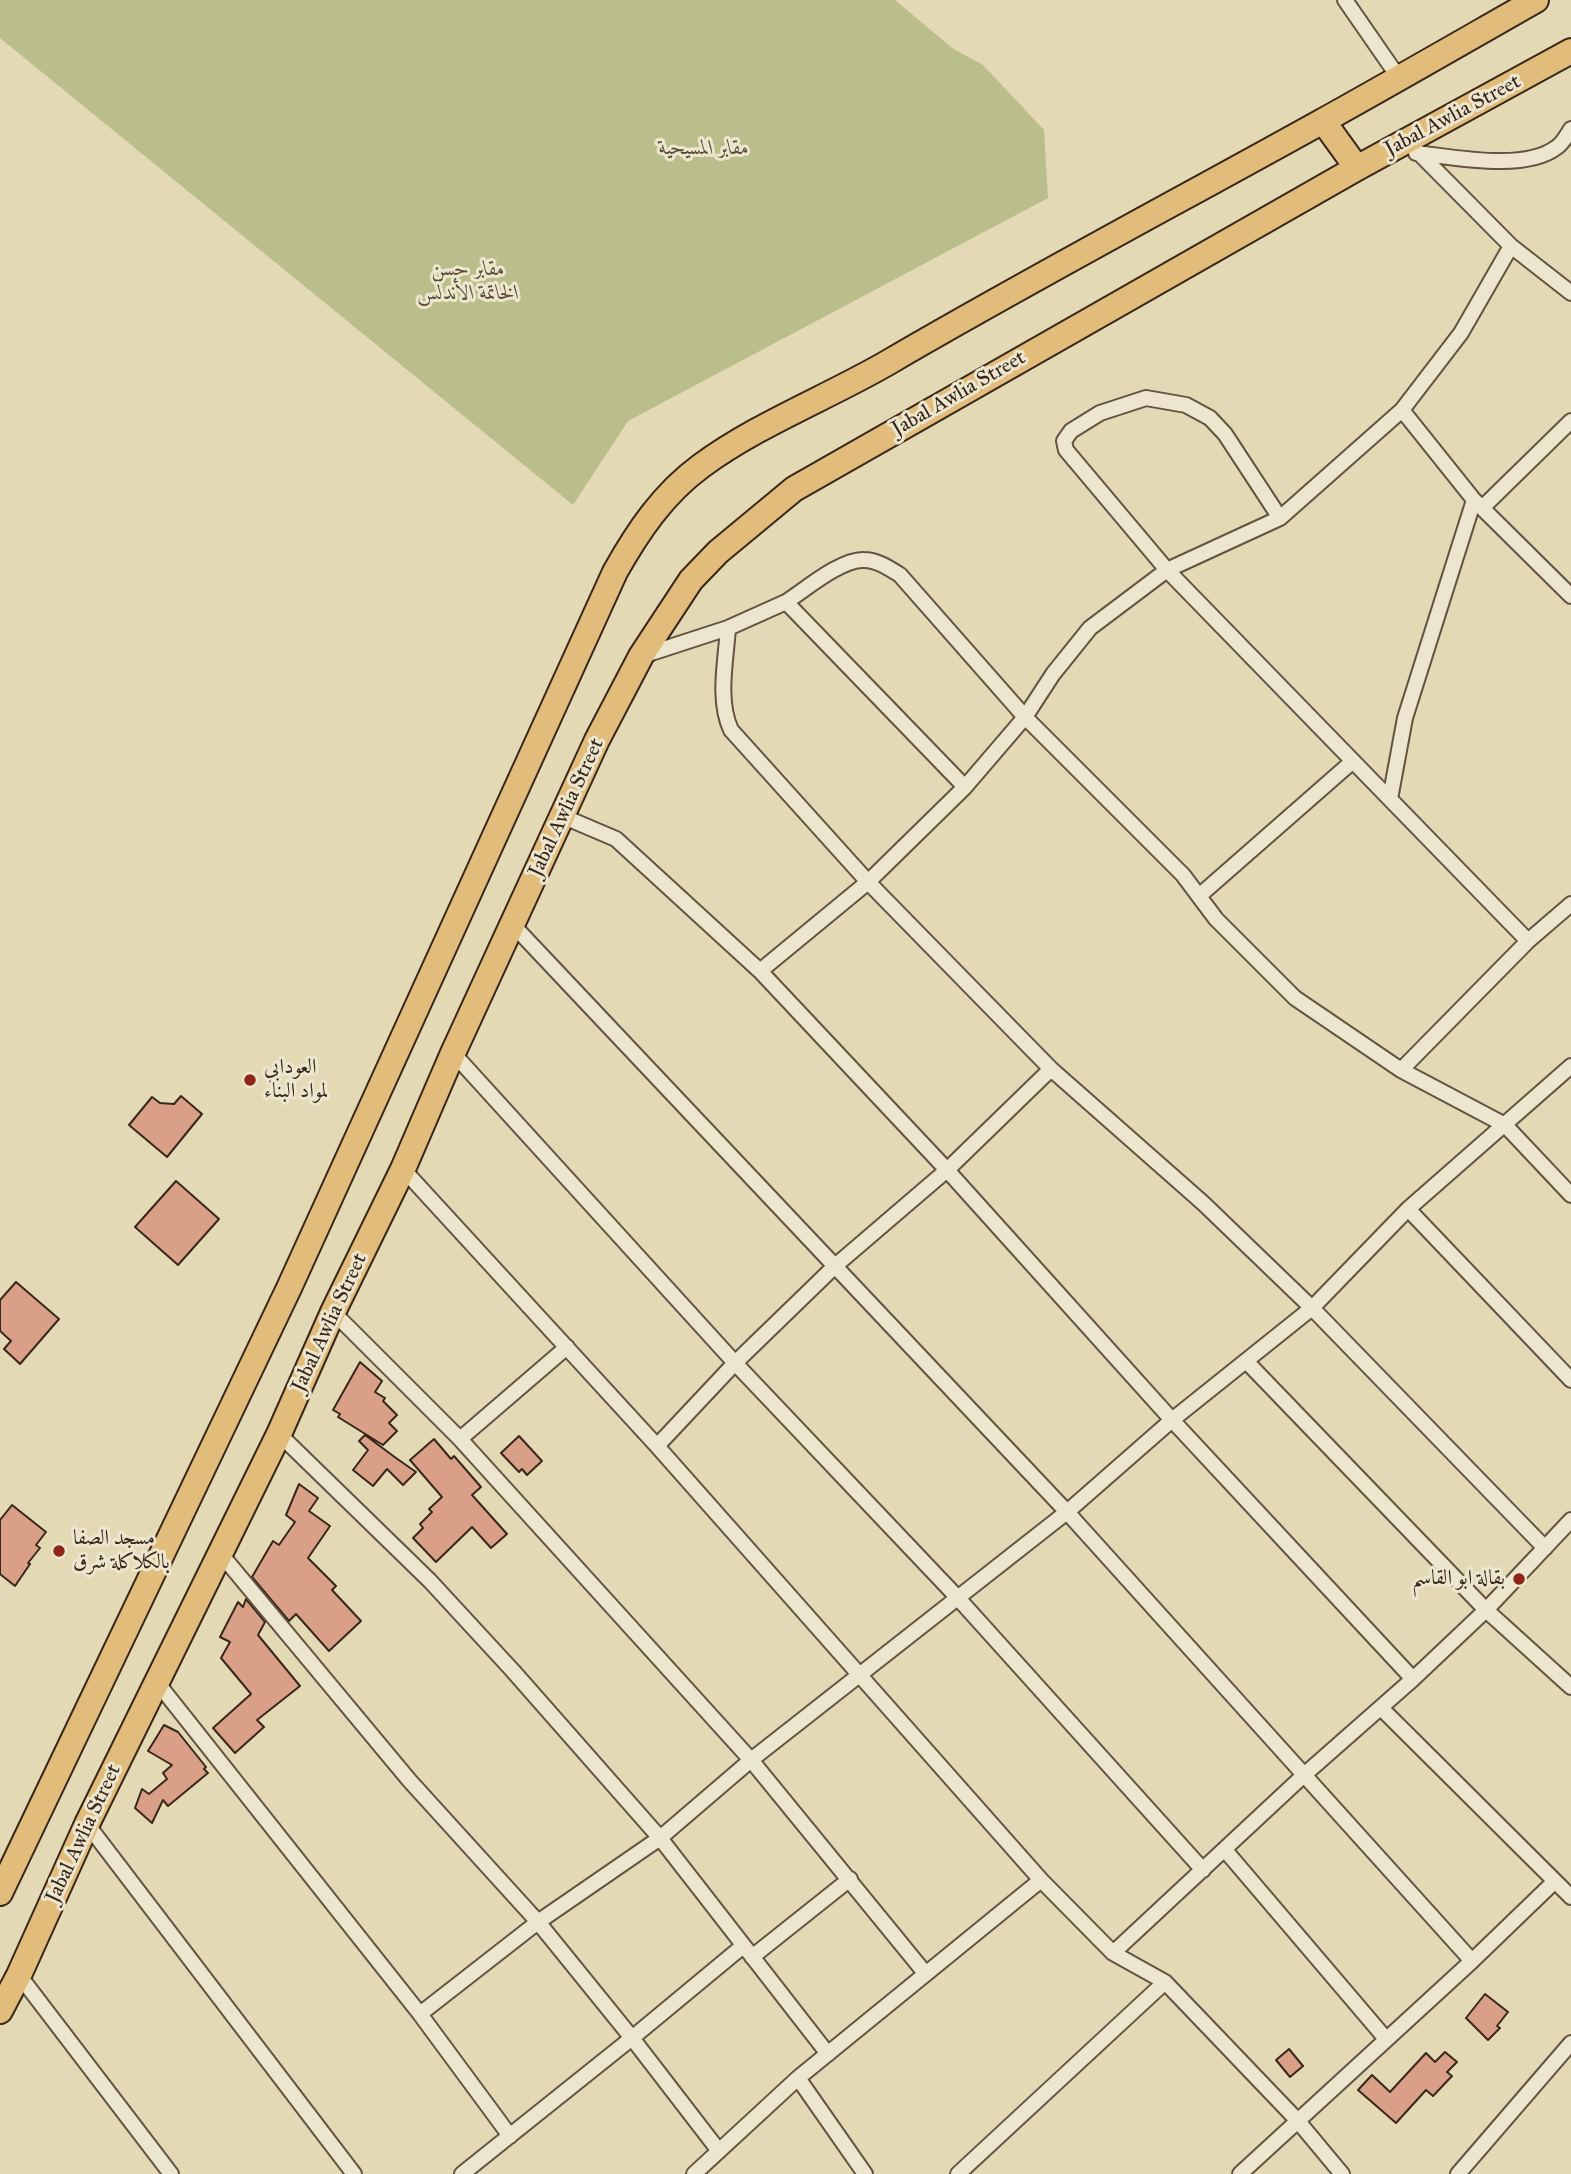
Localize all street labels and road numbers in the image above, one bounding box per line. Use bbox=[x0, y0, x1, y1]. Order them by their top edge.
street label: Jabal Awlia Street bbox=[1381, 70, 1525, 162]
street label: Jabal Awlia Street bbox=[888, 346, 1030, 442]
street label: Jabal Awlia Street bbox=[524, 735, 610, 881]
street label: Jabal Awlia Street bbox=[287, 1250, 373, 1396]
street label: Jabal Awlia Street bbox=[41, 1761, 127, 1907]

